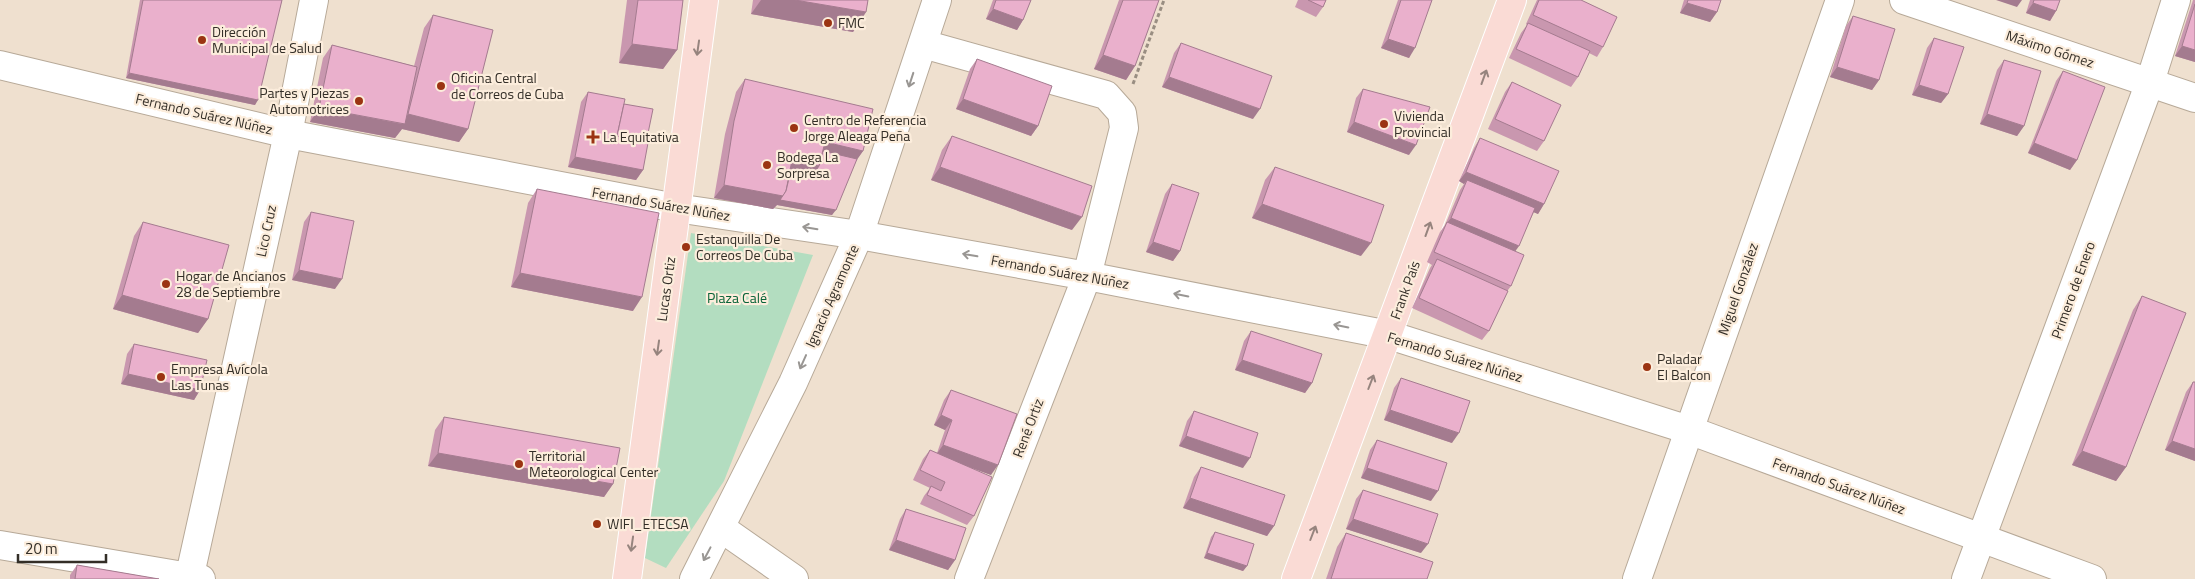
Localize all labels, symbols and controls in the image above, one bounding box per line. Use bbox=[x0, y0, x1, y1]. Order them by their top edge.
place label: FMC bbox=[838, 12, 865, 33]
marker: FMC bbox=[822, 17, 834, 29]
place label: Dirección Municipal de Salud bbox=[212, 21, 322, 58]
street label: Máximo Gómez bbox=[2003, 24, 2097, 73]
marker: Dirección Municipal de Salud bbox=[196, 34, 208, 46]
one-way arrow bbox=[693, 40, 703, 56]
place label: Oficina Central de Correos de Cuba bbox=[451, 67, 564, 104]
one-way arrow bbox=[1480, 70, 1489, 85]
one-way arrow bbox=[906, 71, 915, 87]
marker: Oficina Central de Correos de Cuba bbox=[435, 80, 447, 92]
place label: Partes y Piezas Automotrices bbox=[259, 82, 349, 119]
street label: Fernando Suárez Núñez bbox=[134, 88, 275, 139]
marker: Partes y Piezas Automotrices bbox=[353, 95, 365, 107]
place label: Vivienda Provincial bbox=[1394, 105, 1451, 142]
place label: Centro de Referencia Jorge Aleaga Peña bbox=[804, 109, 926, 146]
marker: Vivienda Provincial bbox=[1378, 118, 1390, 130]
marker: Centro de Referencia Jorge Aleaga Peña bbox=[788, 122, 800, 134]
place label: La Equitativa bbox=[603, 126, 679, 147]
marker: La Equitativa bbox=[587, 131, 599, 143]
place label: Bodega La Sorpresa bbox=[777, 146, 839, 183]
marker: Bodega La Sorpresa bbox=[761, 159, 773, 171]
street label: Fernando Suárez Núñez bbox=[590, 181, 732, 226]
street label: Lico Cruz bbox=[250, 203, 281, 259]
one-way arrow bbox=[1424, 222, 1433, 238]
one-way arrow bbox=[802, 223, 818, 233]
place label: Estanquilla De Correos De Cuba bbox=[696, 228, 793, 265]
street label: Primero de Enero bbox=[2045, 238, 2100, 341]
street label: Miguel González bbox=[1712, 240, 1763, 338]
marker: Estanquilla De Correos De Cuba bbox=[680, 241, 692, 253]
street label: Ignacio Agramonte bbox=[799, 241, 864, 351]
street label: Fernando Suárez Núñez bbox=[989, 249, 1131, 294]
one-way arrow bbox=[963, 250, 979, 260]
street label: Lucas Ortiz bbox=[651, 255, 680, 323]
street label: Frank País bbox=[1384, 258, 1425, 322]
place label: Hogar de Ancianos 28 de Septiembre bbox=[176, 265, 286, 302]
marker: Hogar de Ancianos 28 de Septiembre bbox=[160, 278, 172, 290]
park label: Plaza Calé bbox=[707, 287, 767, 308]
one-way arrow bbox=[1174, 289, 1190, 299]
one-way arrow bbox=[1333, 320, 1349, 330]
street label: Fernando Suárez Núñez bbox=[1385, 326, 1525, 387]
one-way arrow bbox=[653, 340, 663, 356]
place label: Paladar El Balcon bbox=[1657, 348, 1711, 385]
one-way arrow bbox=[797, 354, 807, 369]
place label: Empresa Avícola Las Tunas bbox=[171, 358, 268, 395]
marker: Paladar El Balcon bbox=[1641, 361, 1653, 373]
marker: Empresa Avícola Las Tunas bbox=[155, 371, 167, 383]
one-way arrow bbox=[1367, 374, 1376, 390]
street label: René Ortiz bbox=[1007, 395, 1048, 460]
place label: Territorial Meteorological Center bbox=[529, 445, 659, 482]
street label: Fernando Suárez Núñez bbox=[1770, 452, 1909, 519]
marker: Territorial Meteorological Center bbox=[513, 458, 525, 470]
place label: WIFI_ETECSA bbox=[607, 513, 689, 534]
marker: WIFI_ETECSA bbox=[591, 518, 603, 530]
one-way arrow bbox=[1309, 526, 1318, 542]
scale bar bbox=[18, 532, 105, 564]
one-way arrow bbox=[627, 536, 637, 552]
text: 20 m bbox=[25, 537, 58, 560]
one-way arrow bbox=[702, 547, 712, 561]

